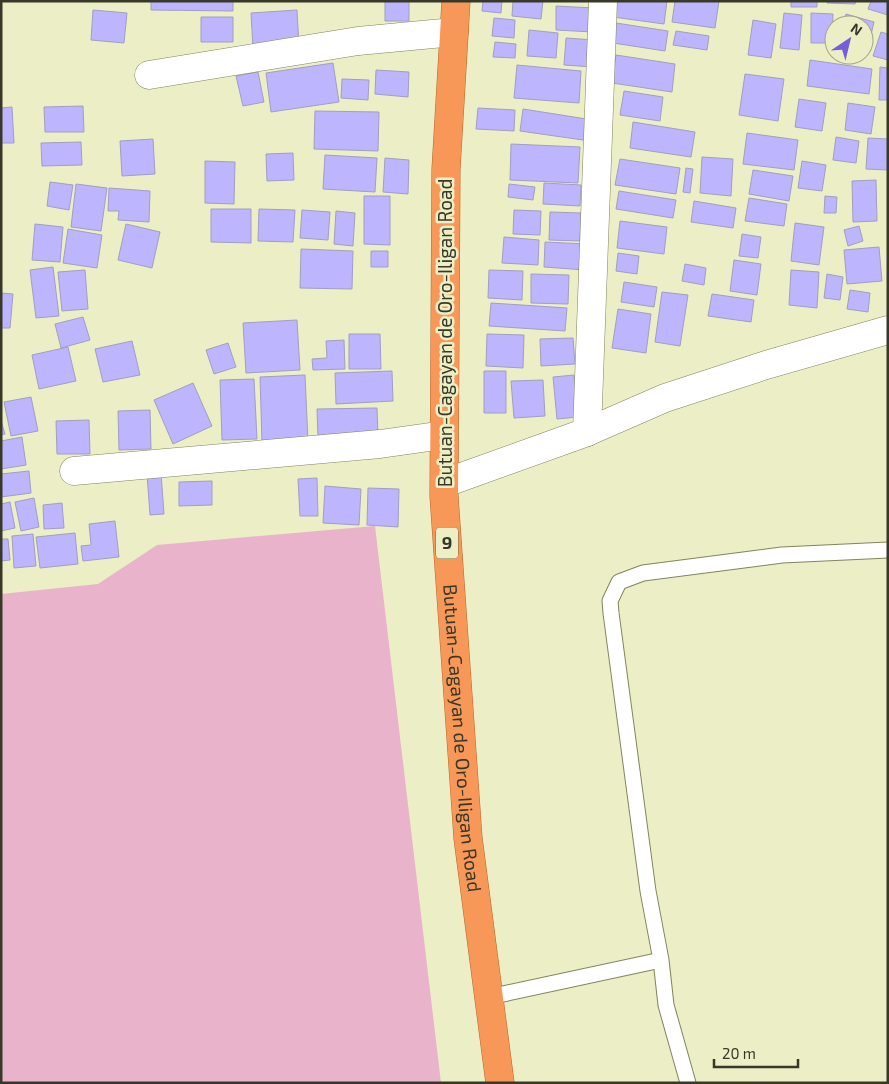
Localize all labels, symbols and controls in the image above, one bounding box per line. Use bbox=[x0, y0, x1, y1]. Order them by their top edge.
north arrow bbox=[824, 15, 874, 65]
text: N bbox=[848, 19, 866, 39]
street label: Butuan-Cagayan de Oro-Iligan Road bbox=[433, 179, 456, 487]
road number: 9 bbox=[436, 528, 458, 558]
street label: Butuan-Cagayan de Oro-Iligan Road bbox=[439, 583, 487, 893]
scale bar bbox=[714, 1036, 798, 1068]
text: 20 m bbox=[722, 1044, 756, 1062]

